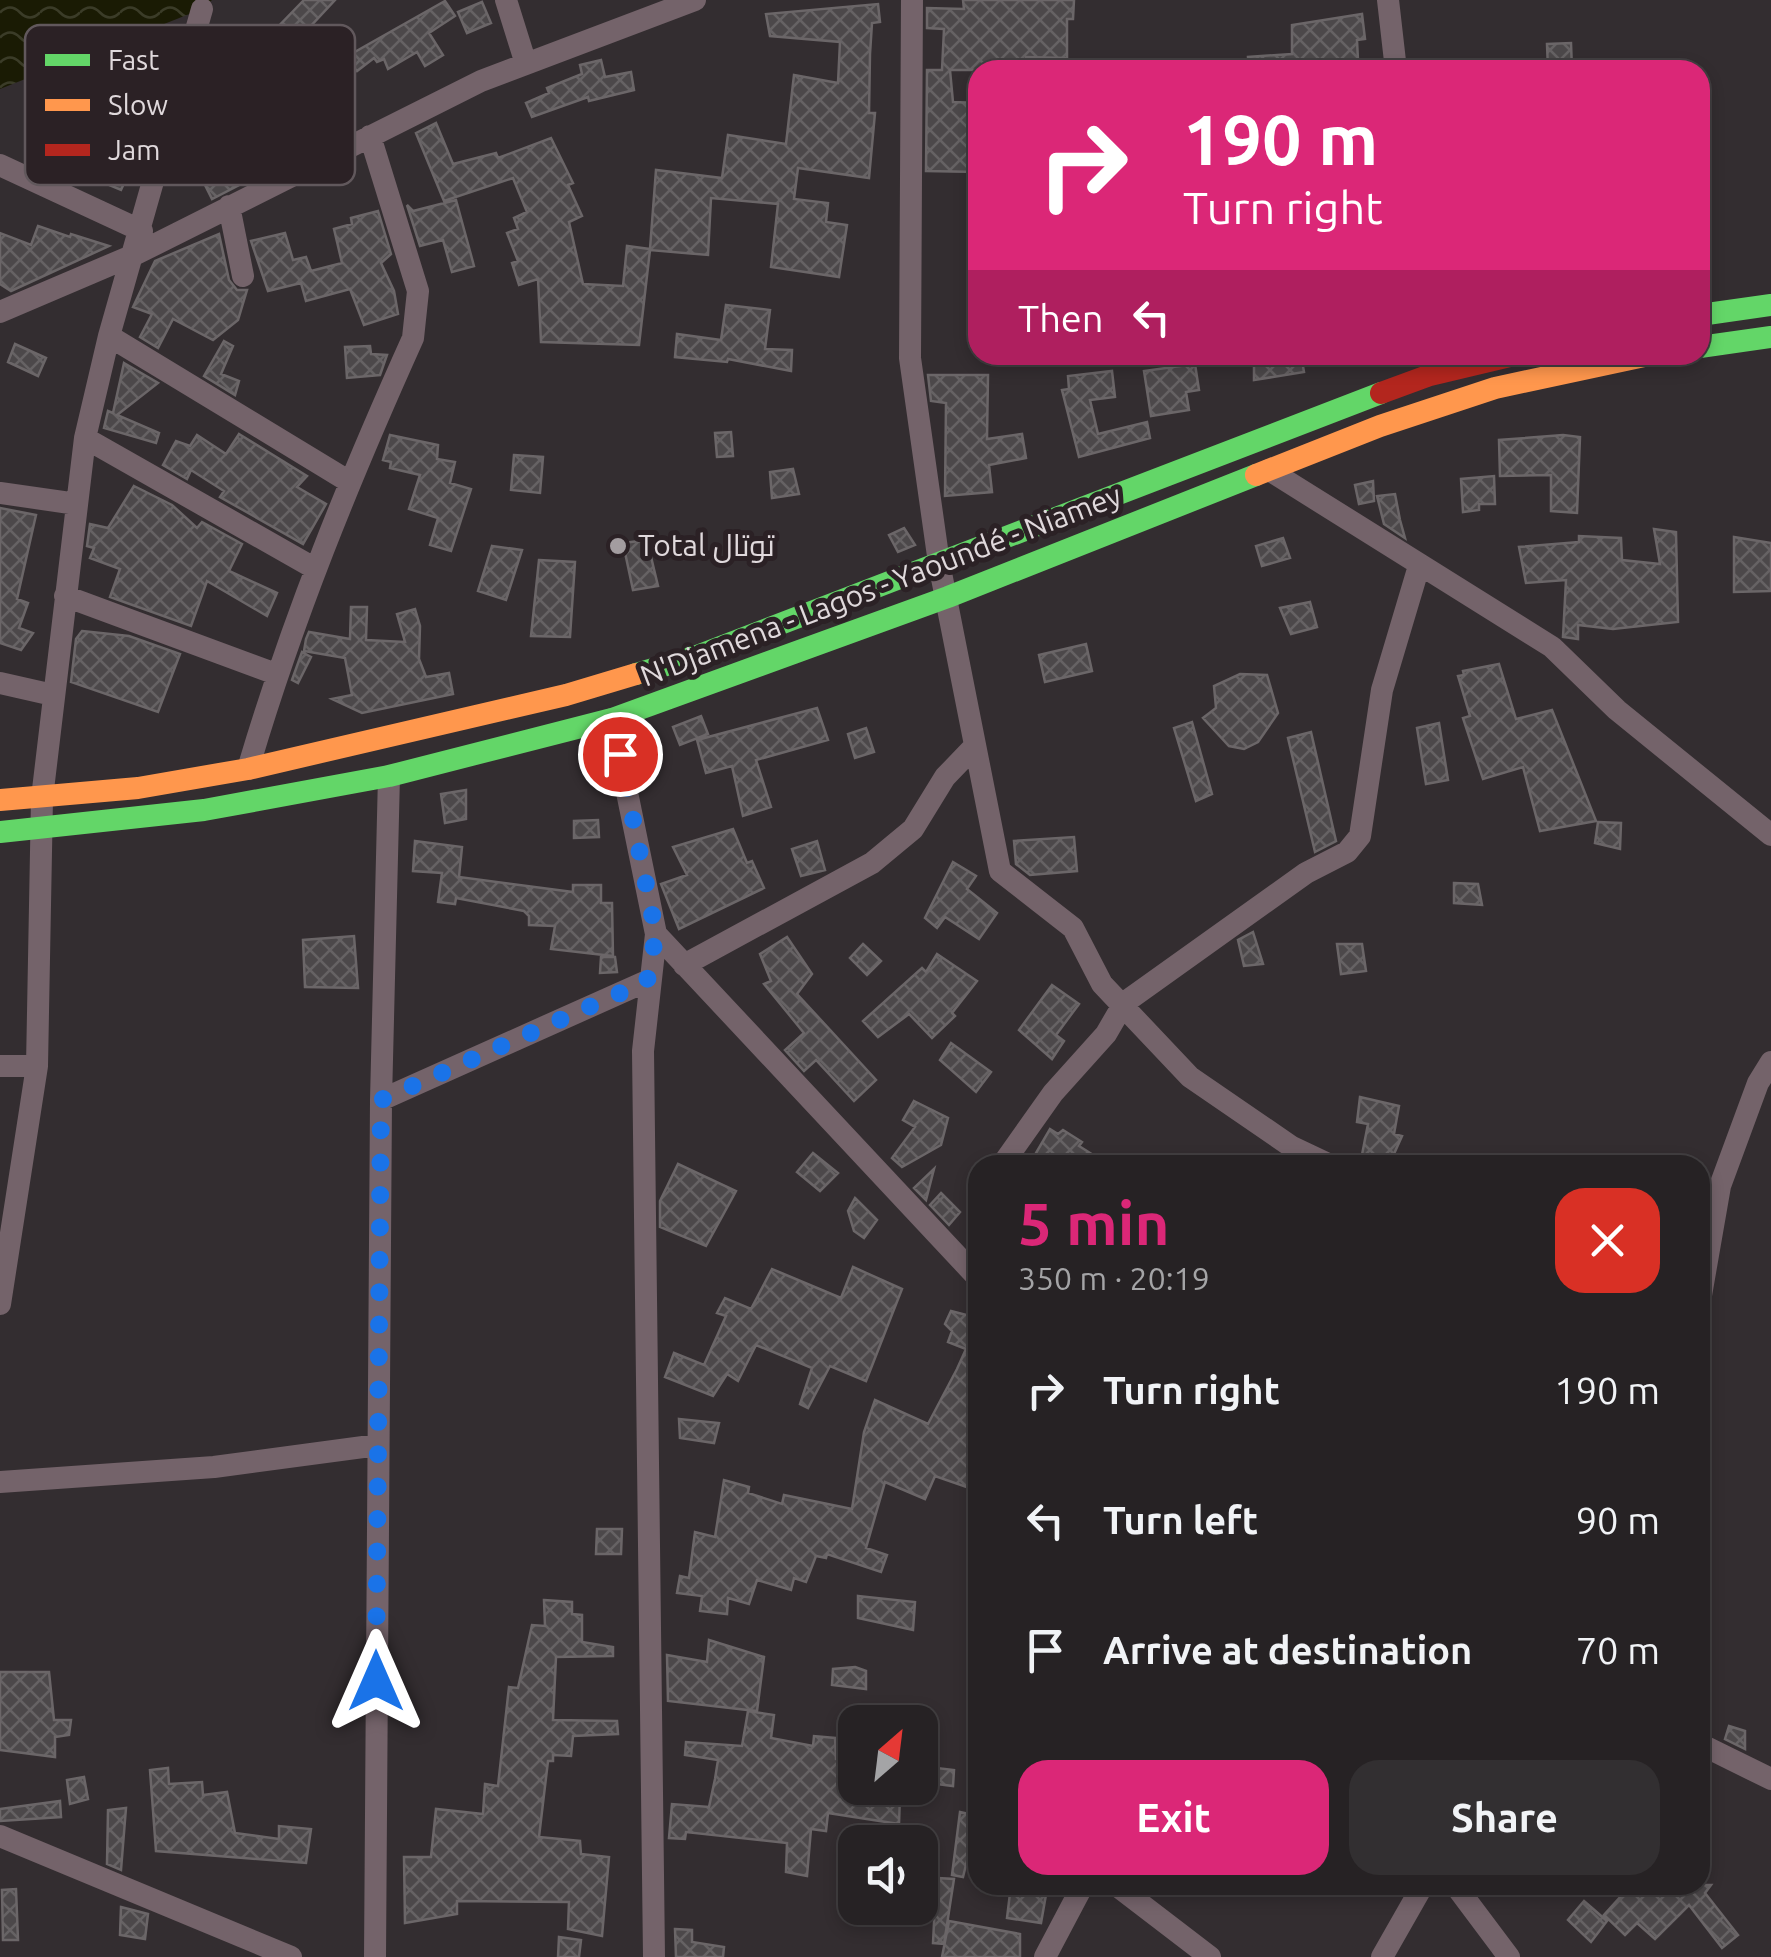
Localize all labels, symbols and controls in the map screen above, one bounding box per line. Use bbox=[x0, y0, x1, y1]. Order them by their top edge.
legend bbox=[25, 25, 355, 185]
text: Fast bbox=[108, 44, 159, 75]
text: Slow bbox=[108, 89, 168, 120]
icon: right bbox=[1018, 100, 1148, 230]
text: 190 m bbox=[1183, 100, 1378, 178]
text: Jam bbox=[108, 134, 160, 165]
text: Turn right bbox=[1183, 182, 1383, 233]
icon: left bbox=[1124, 290, 1179, 345]
text: Then bbox=[1018, 297, 1104, 339]
street label: N'Djamena - Lagos - Yaoundé - Niamey bbox=[636, 477, 1126, 693]
place label: Total توتال bbox=[638, 528, 775, 563]
marker: Total توتال bbox=[607, 535, 629, 557]
pin bbox=[578, 712, 663, 797]
icon: arrive bbox=[593, 727, 648, 782]
button: close bbox=[1555, 1188, 1660, 1293]
text: 5 min bbox=[1018, 1189, 1170, 1256]
text: 350 m · 20:19 bbox=[1018, 1260, 1210, 1296]
icon: right bbox=[1018, 1363, 1073, 1418]
text: Turn right bbox=[1103, 1369, 1280, 1411]
text: 190 m bbox=[1554, 1369, 1660, 1411]
icon: left bbox=[1018, 1493, 1073, 1548]
text: Turn left bbox=[1103, 1499, 1258, 1541]
text: 90 m bbox=[1576, 1499, 1660, 1541]
icon: arrive bbox=[1018, 1623, 1073, 1678]
position arrow bbox=[324, 1629, 428, 1733]
text: Arrive at destination bbox=[1103, 1629, 1472, 1671]
text: 70 m bbox=[1576, 1629, 1660, 1671]
north arrow bbox=[838, 1705, 938, 1805]
map controls bbox=[838, 1705, 938, 1925]
button: Exit bbox=[1018, 1760, 1329, 1875]
button: Share bbox=[1349, 1760, 1660, 1875]
button: sound bbox=[838, 1825, 938, 1925]

